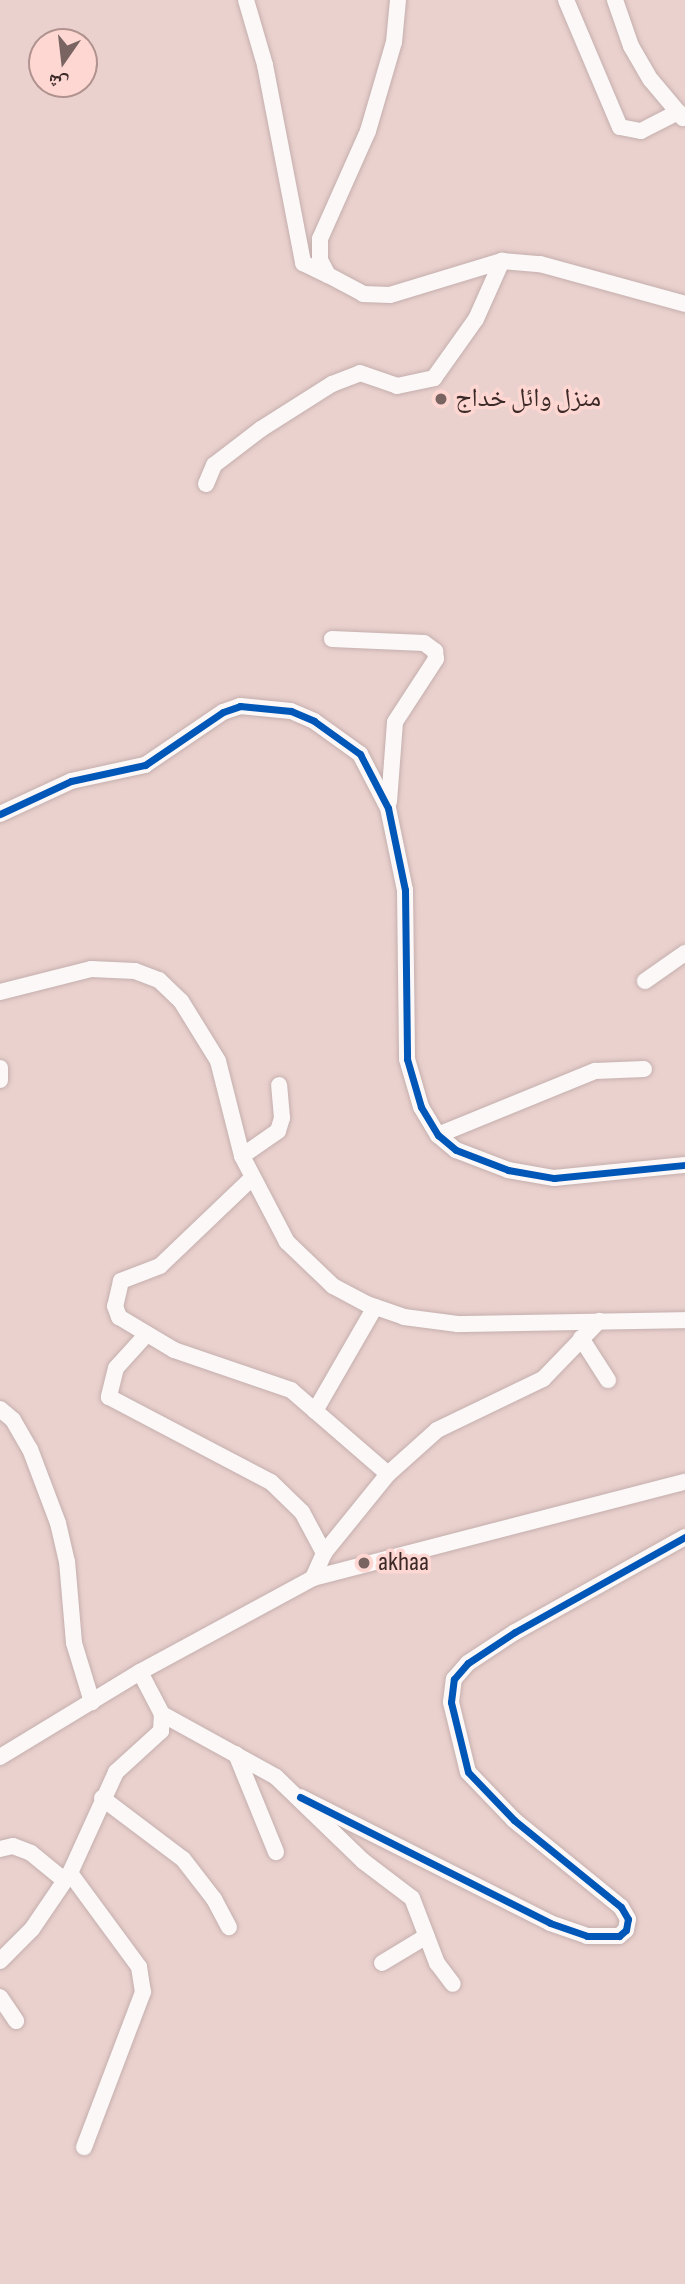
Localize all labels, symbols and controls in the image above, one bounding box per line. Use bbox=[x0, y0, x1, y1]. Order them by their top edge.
north arrow bbox=[28, 28, 98, 98]
text: ش bbox=[46, 68, 71, 96]
place label: منزل وائل خداج bbox=[455, 383, 601, 415]
marker: منزل وائل خداج bbox=[433, 391, 449, 407]
place label: akhaa bbox=[378, 1547, 429, 1579]
marker: akhaa bbox=[356, 1555, 372, 1571]

